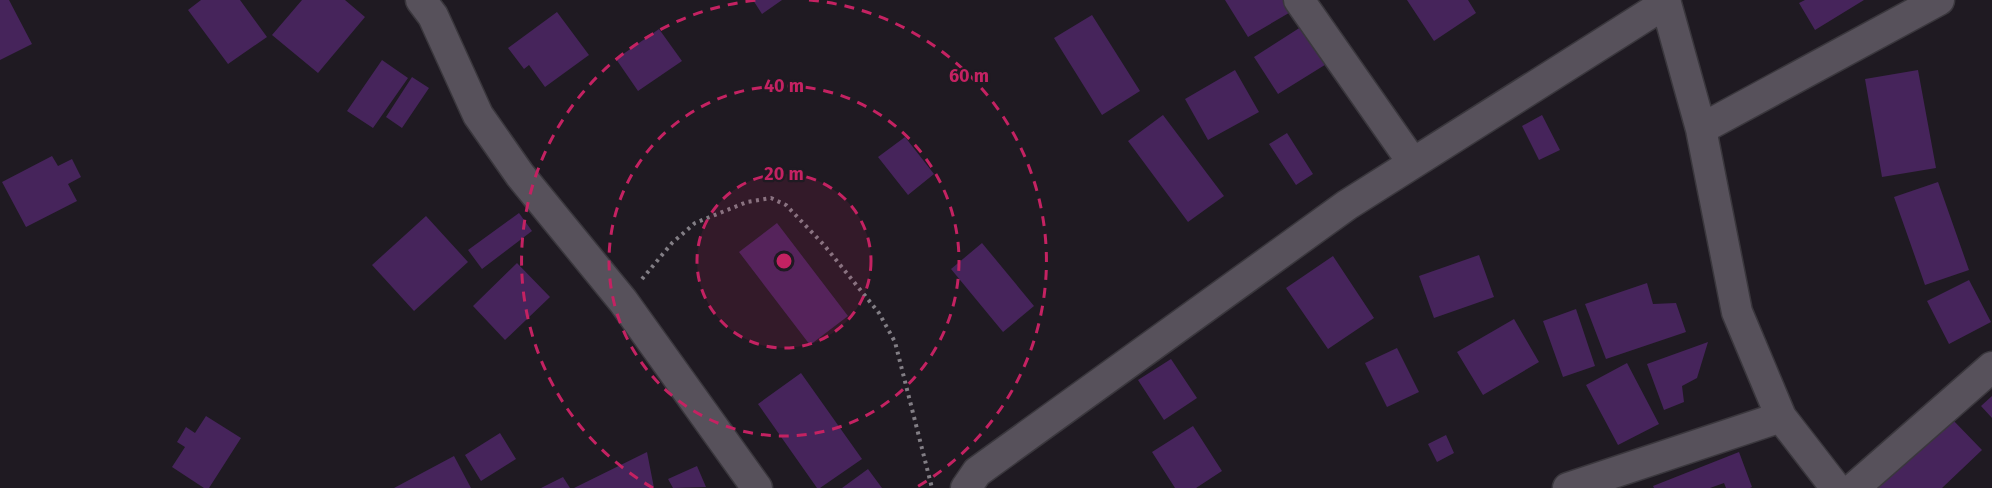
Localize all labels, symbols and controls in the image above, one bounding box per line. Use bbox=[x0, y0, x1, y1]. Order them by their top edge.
text: 60 m bbox=[949, 65, 989, 87]
text: 40 m bbox=[764, 75, 804, 97]
text: 20 m bbox=[764, 163, 804, 185]
centre of rings bbox=[774, 251, 794, 271]

